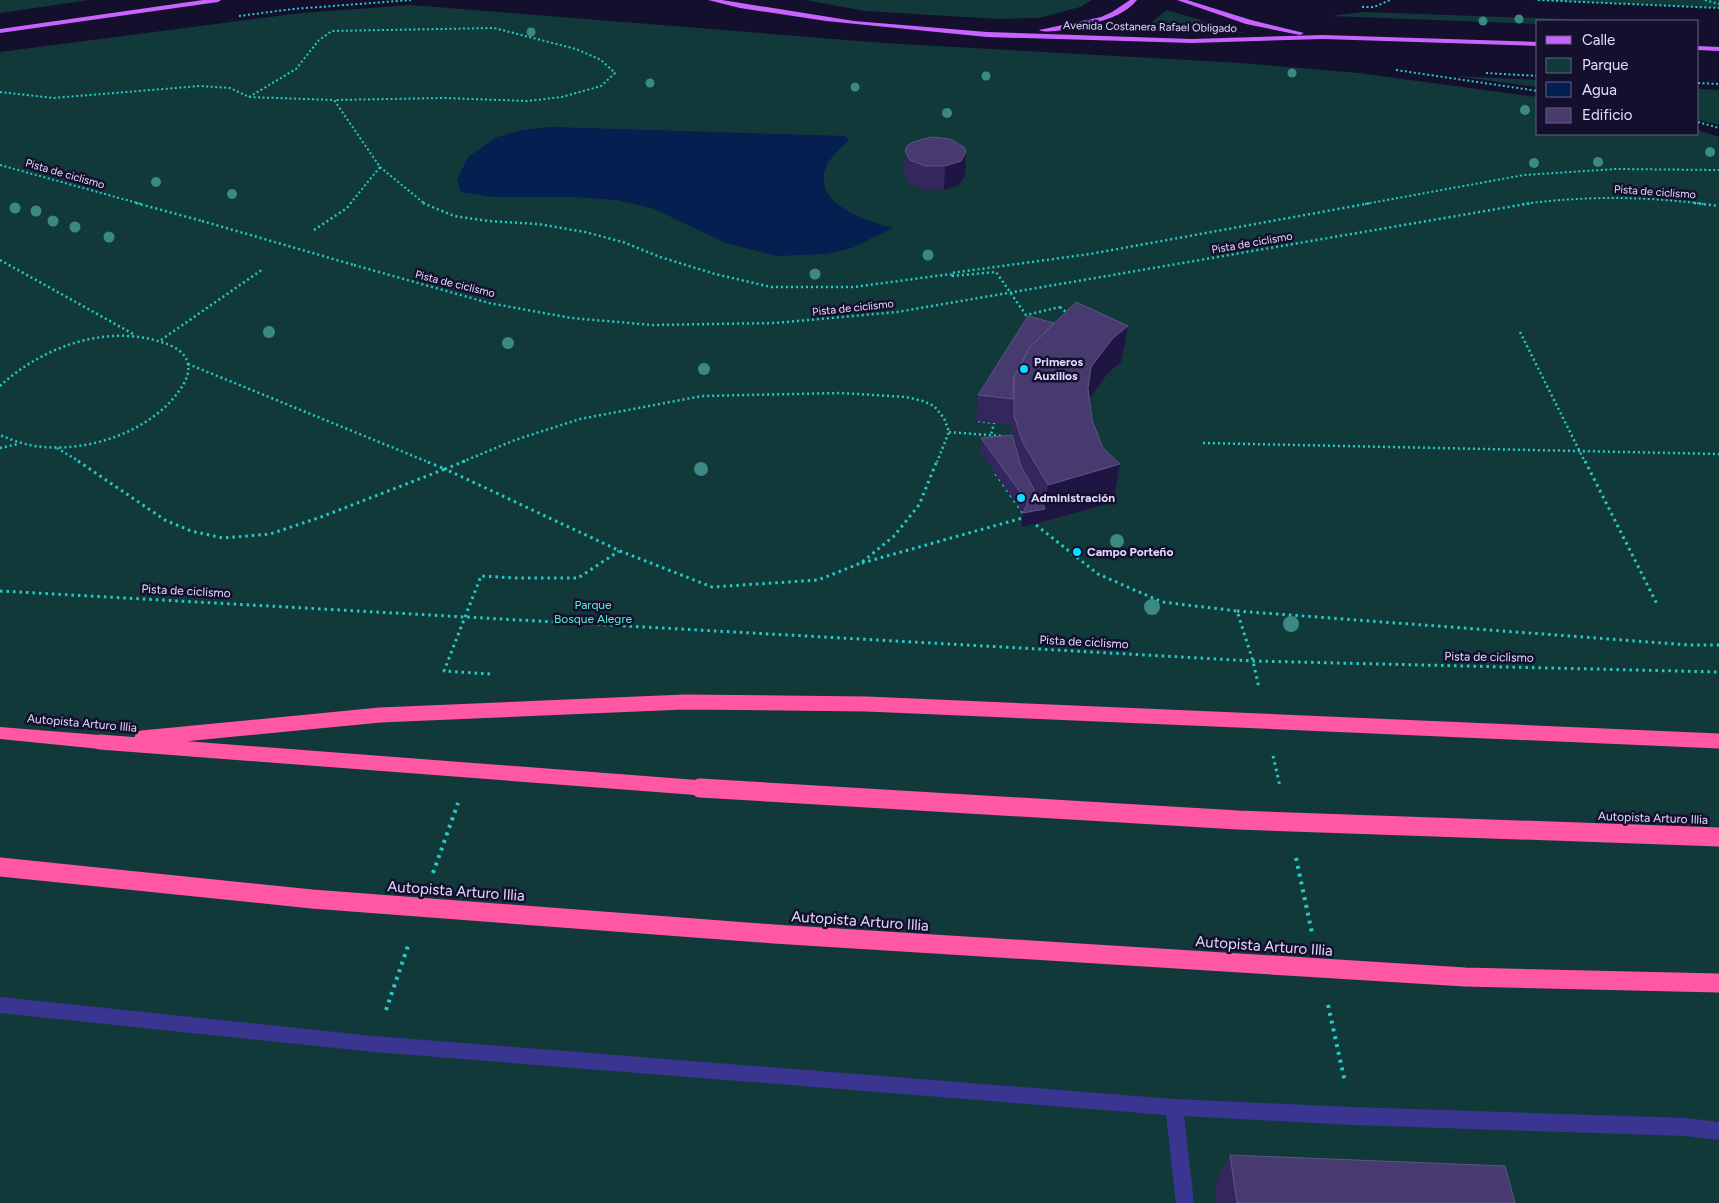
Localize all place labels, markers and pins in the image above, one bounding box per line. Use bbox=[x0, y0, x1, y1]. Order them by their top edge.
place label: Primeros Auxilios bbox=[1034, 355, 1084, 383]
marker: Primeros Auxilios bbox=[1018, 363, 1030, 375]
place label: Administración bbox=[1031, 491, 1115, 505]
marker: Administración bbox=[1015, 492, 1027, 504]
place label: Campo Porteño bbox=[1087, 545, 1173, 559]
marker: Campo Porteño bbox=[1071, 546, 1083, 558]

